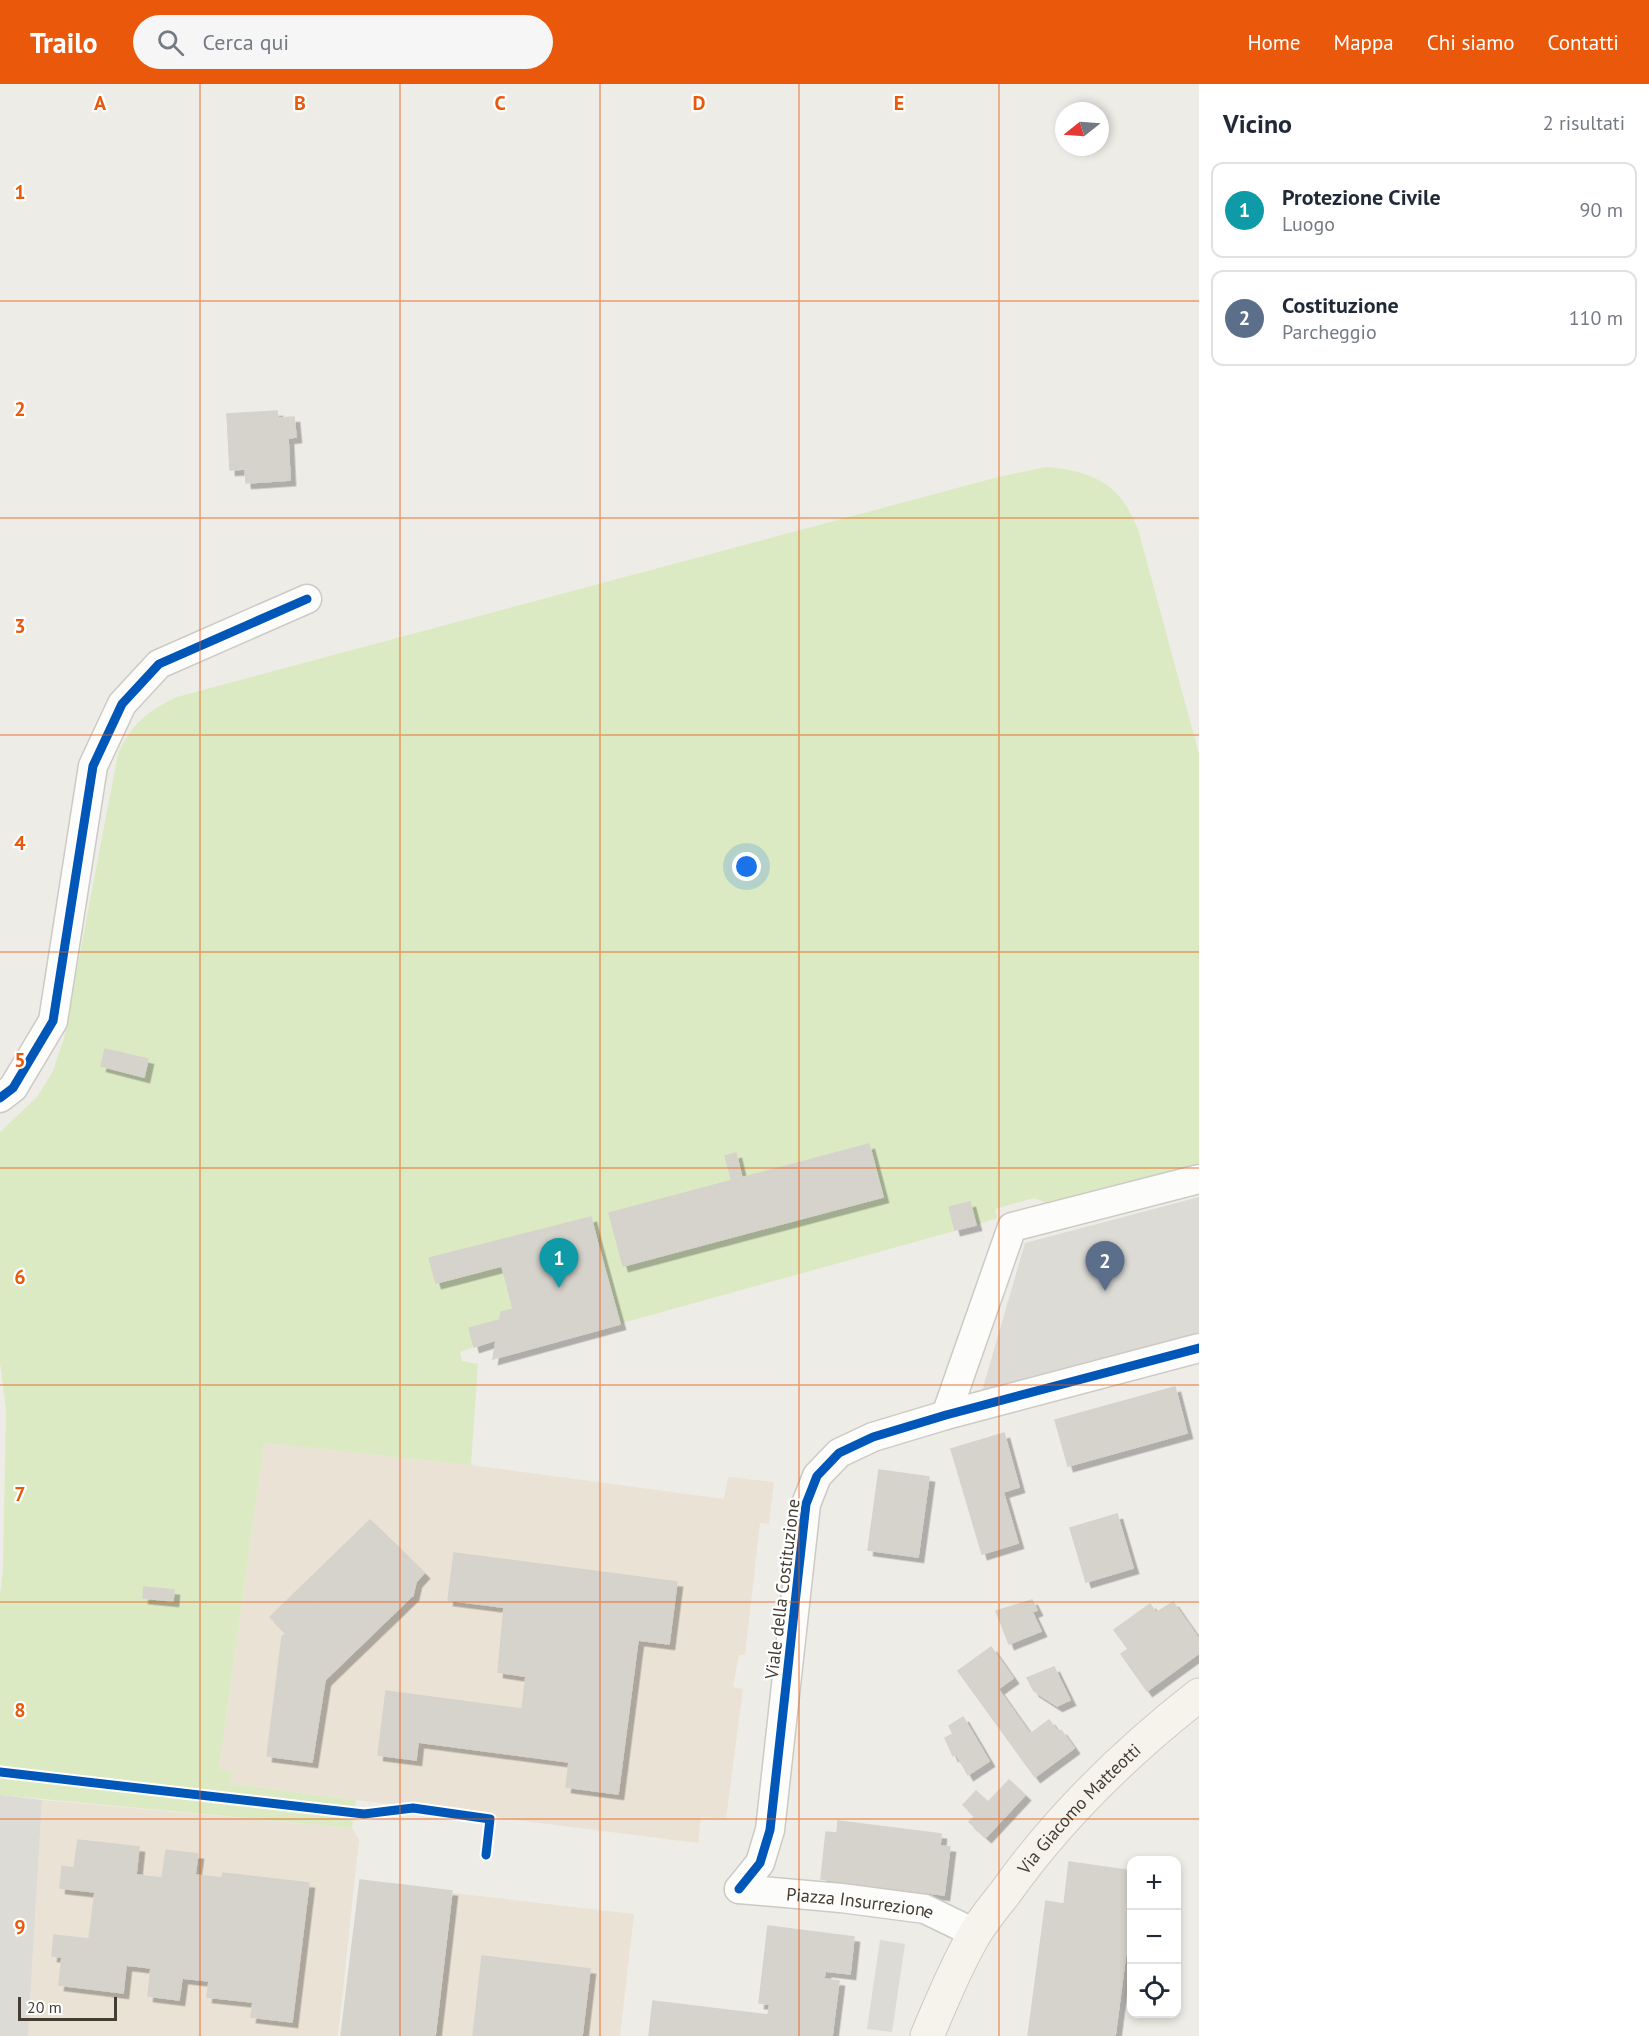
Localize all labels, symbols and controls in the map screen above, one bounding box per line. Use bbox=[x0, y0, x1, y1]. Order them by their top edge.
search box bbox=[133, 15, 553, 69]
text: Trailo bbox=[30, 24, 97, 61]
icon: search bbox=[154, 26, 187, 59]
text: Cerca qui bbox=[202, 28, 289, 56]
text: Home bbox=[1247, 29, 1301, 56]
text: Mappa bbox=[1334, 29, 1394, 56]
text: Chi siamo bbox=[1427, 29, 1515, 56]
text: Contatti bbox=[1548, 29, 1619, 56]
text: A bbox=[94, 90, 107, 116]
text: B bbox=[294, 90, 306, 116]
text: C bbox=[494, 90, 506, 116]
text: D bbox=[693, 90, 706, 116]
text: E bbox=[894, 90, 904, 116]
north arrow bbox=[1055, 102, 1109, 156]
text: Vicino bbox=[1223, 107, 1292, 140]
text: 2 risultati bbox=[1543, 110, 1625, 136]
text: 1 bbox=[14, 179, 26, 205]
text: Protezione Civile bbox=[1282, 183, 1441, 211]
text: 1 bbox=[1239, 197, 1250, 223]
text: 90 m bbox=[1580, 197, 1623, 223]
text: Luogo bbox=[1282, 211, 1335, 237]
text: Costituzione bbox=[1282, 291, 1399, 319]
text: 2 bbox=[1239, 305, 1250, 331]
text: 110 m bbox=[1569, 305, 1623, 331]
text: Parcheggio bbox=[1282, 319, 1377, 345]
text: 2 bbox=[14, 396, 26, 422]
text: 3 bbox=[14, 613, 26, 639]
text: 4 bbox=[14, 830, 26, 856]
your location bbox=[732, 852, 761, 881]
text: 5 bbox=[14, 1047, 26, 1073]
pin: 1 bbox=[540, 1238, 578, 1288]
pin: 2 bbox=[1086, 1242, 1124, 1291]
text: 6 bbox=[14, 1264, 26, 1290]
text: 7 bbox=[14, 1481, 26, 1507]
street label: Viale della Costituzione bbox=[759, 1498, 804, 1681]
text: 8 bbox=[14, 1697, 26, 1723]
street label: Via Giacomo Matteotti bbox=[1011, 1738, 1145, 1879]
map controls bbox=[1127, 1856, 1181, 2018]
button: + bbox=[1127, 1856, 1181, 1910]
street label: Piazza Insurrezione bbox=[785, 1882, 938, 1923]
button: − bbox=[1127, 1910, 1181, 1964]
text: 9 bbox=[14, 1914, 26, 1940]
button: locate bbox=[1127, 1964, 1181, 2018]
scale bar bbox=[18, 1994, 117, 2022]
text: 20 m bbox=[27, 1997, 62, 2017]

